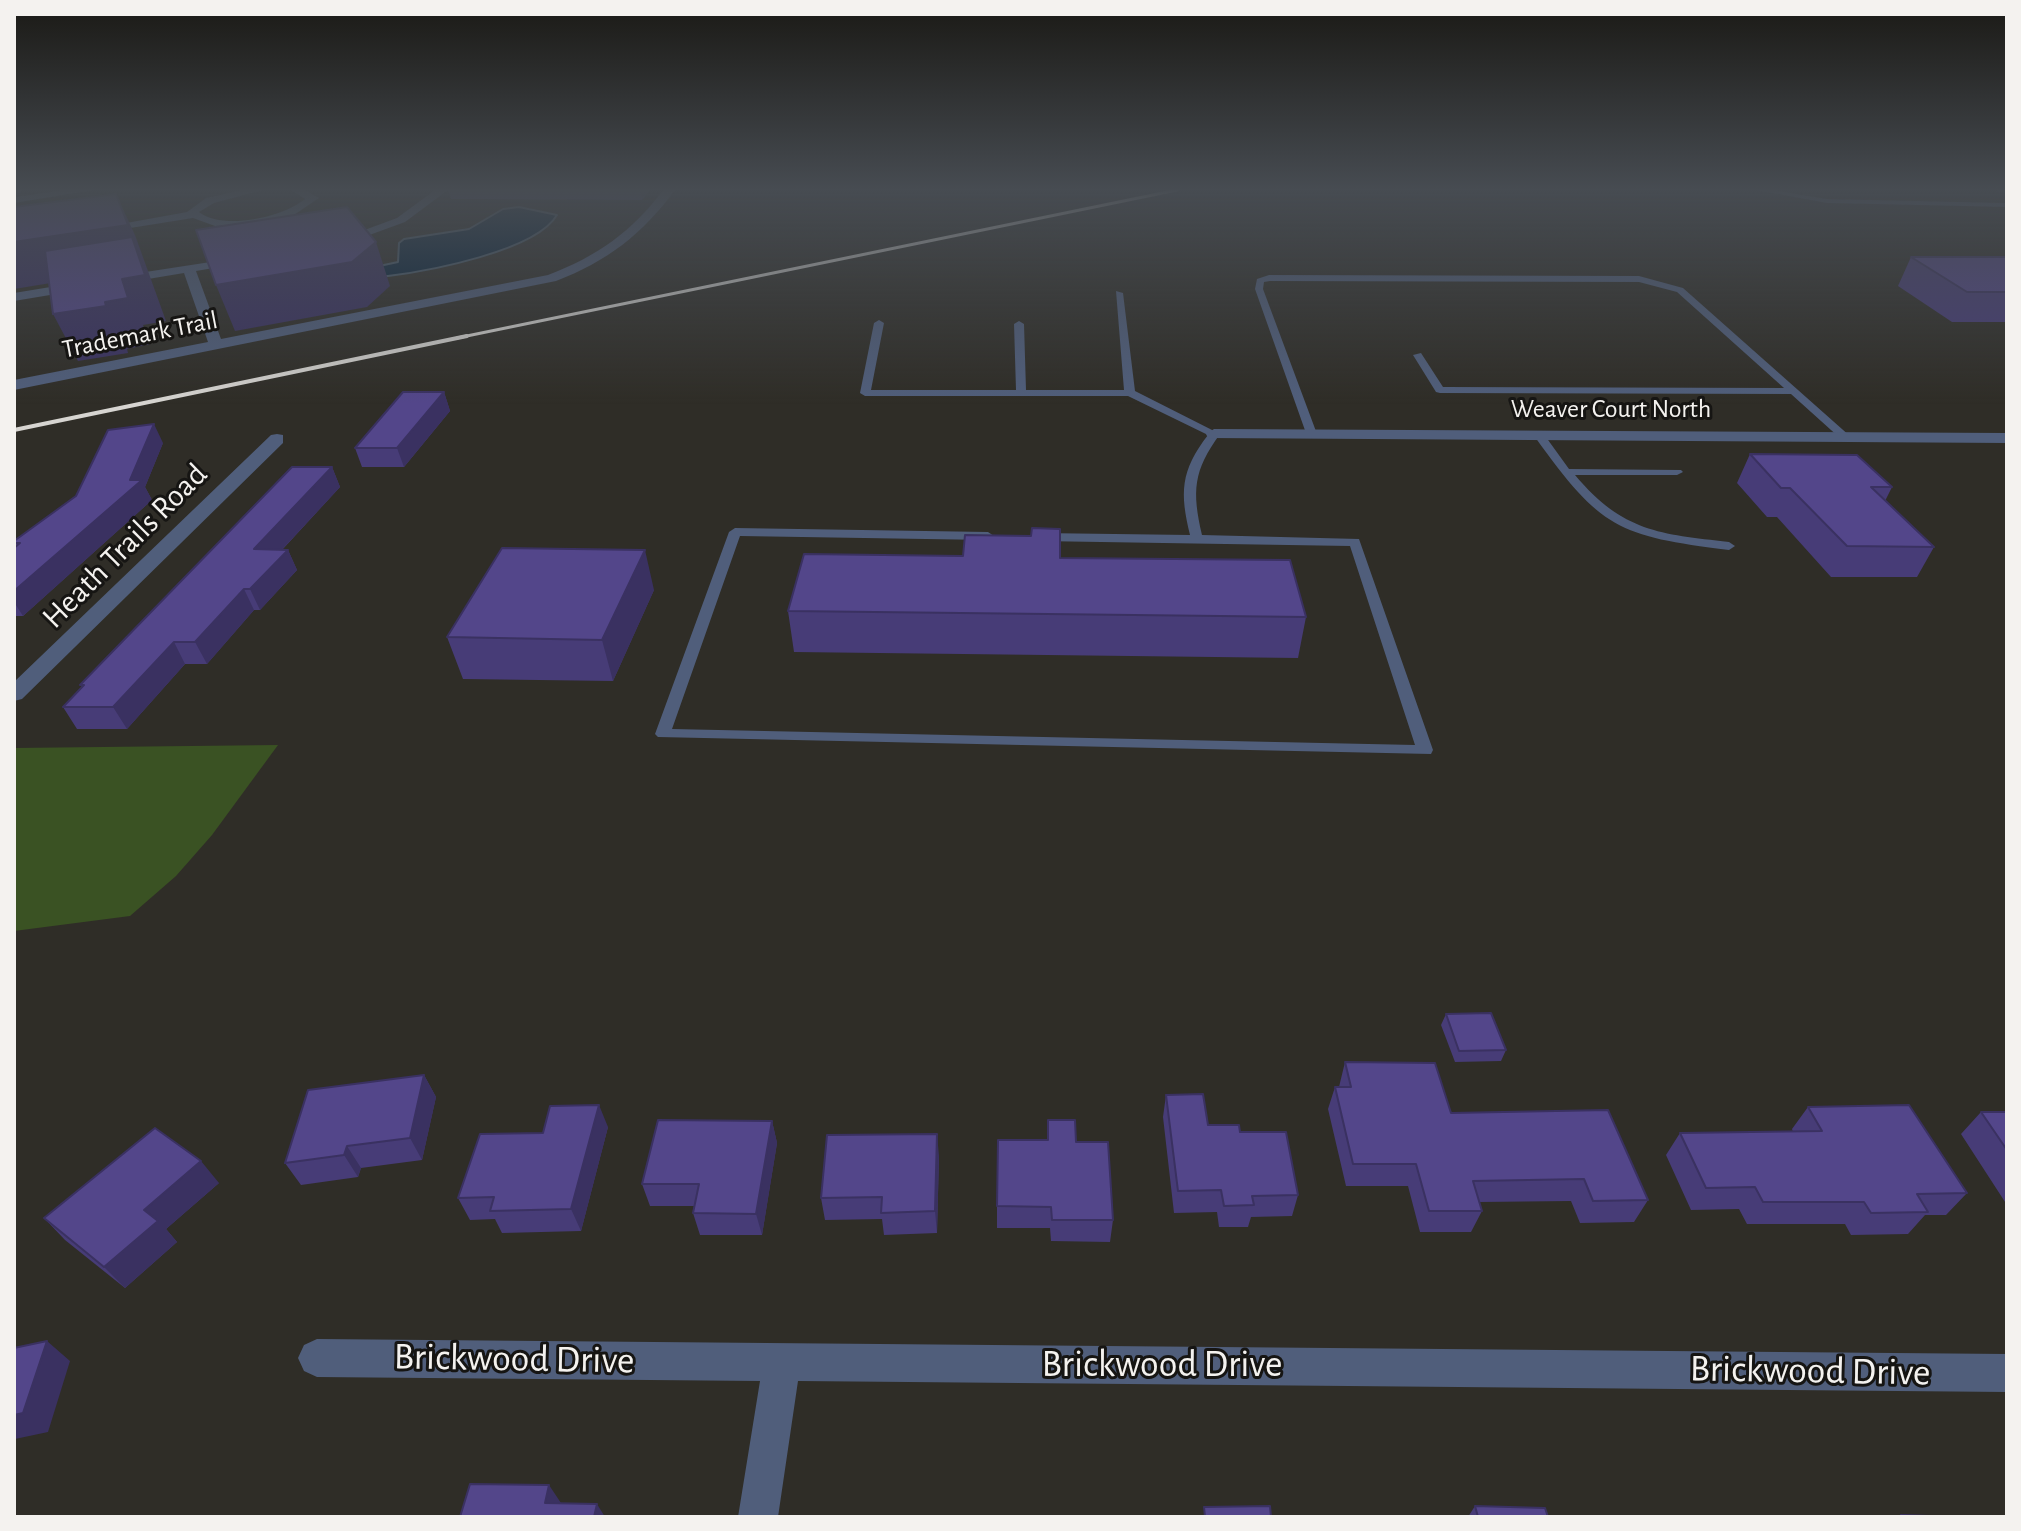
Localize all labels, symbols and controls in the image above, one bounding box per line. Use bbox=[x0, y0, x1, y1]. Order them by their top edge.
street label: Trademark Trail bbox=[60, 305, 220, 365]
street label: Weaver Court North bbox=[1511, 393, 1711, 425]
street label: Heath Trails Road bbox=[34, 455, 216, 637]
street label: Brickwood Drive bbox=[393, 1334, 635, 1384]
street label: Brickwood Drive bbox=[1042, 1342, 1282, 1388]
street label: Brickwood Drive bbox=[1689, 1346, 1931, 1396]

